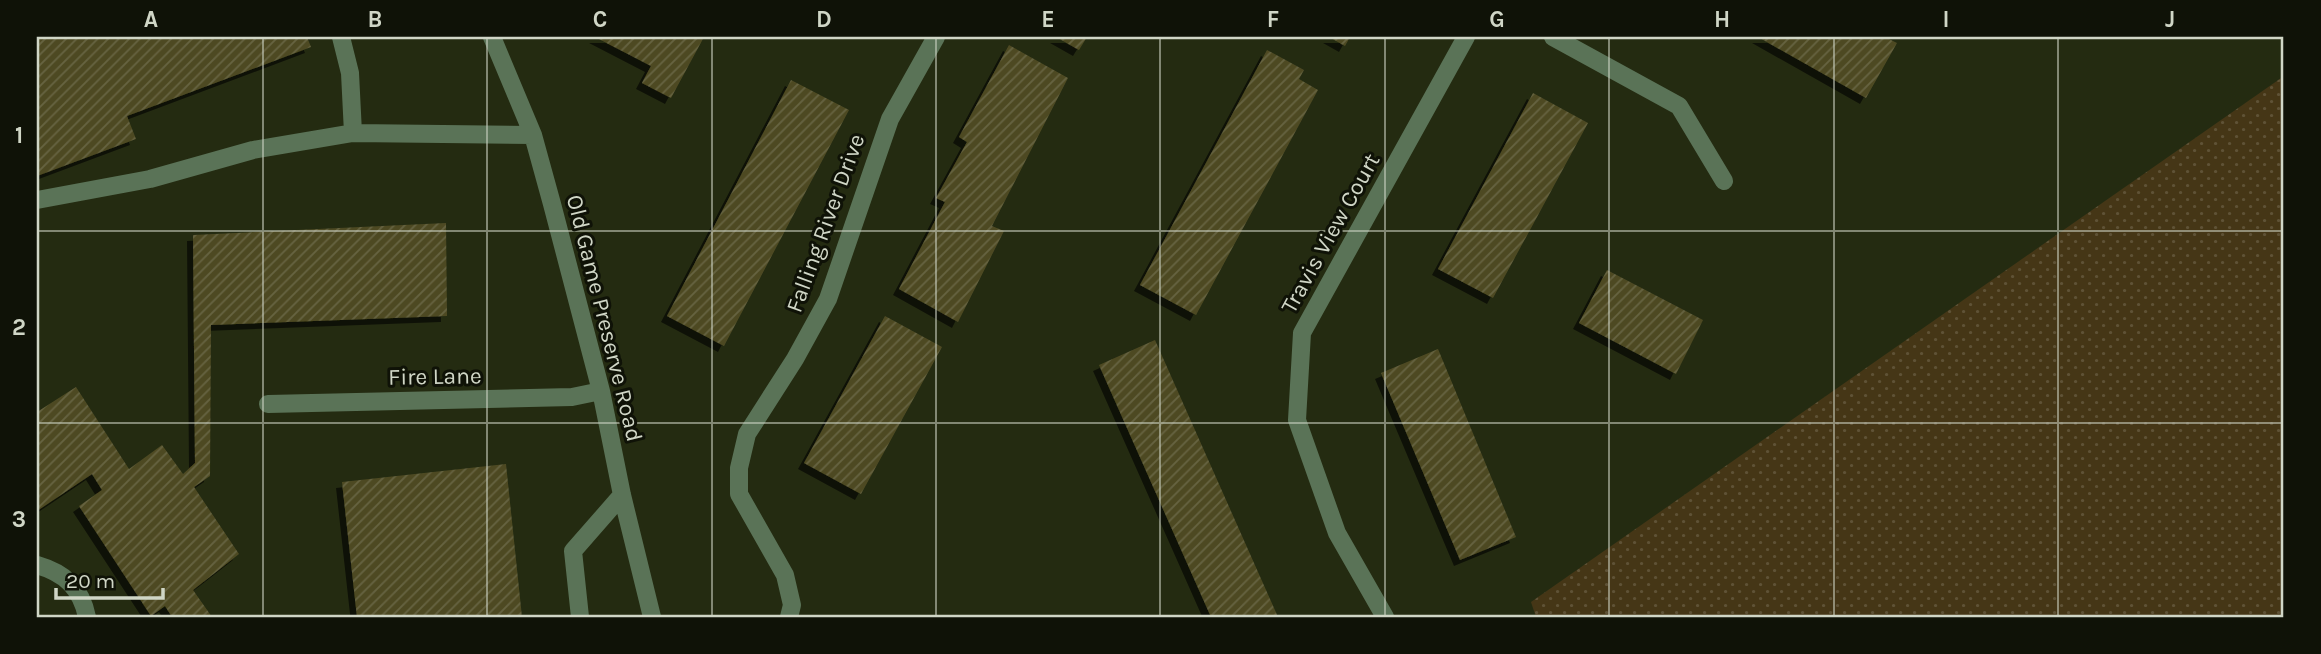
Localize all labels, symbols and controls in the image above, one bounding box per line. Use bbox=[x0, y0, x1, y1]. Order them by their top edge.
text: A bbox=[144, 6, 158, 33]
text: B bbox=[368, 6, 382, 33]
text: C bbox=[593, 6, 607, 33]
text: D bbox=[816, 6, 832, 33]
text: E bbox=[1041, 6, 1055, 33]
text: F bbox=[1267, 6, 1279, 33]
text: G bbox=[1489, 6, 1505, 33]
text: H bbox=[1714, 6, 1730, 33]
text: I bbox=[1942, 6, 1950, 33]
text: J bbox=[2165, 6, 2175, 33]
text: 1 bbox=[15, 122, 23, 149]
street label: Falling River Drive bbox=[781, 130, 870, 316]
street label: Travis View Court bbox=[1275, 149, 1386, 318]
street label: Old Game Preserve Road bbox=[561, 192, 648, 444]
text: 2 bbox=[12, 314, 26, 341]
street label: Fire Lane bbox=[388, 362, 482, 391]
text: 3 bbox=[12, 506, 26, 533]
scale bar bbox=[56, 556, 163, 600]
text: 20 m bbox=[66, 569, 115, 593]

